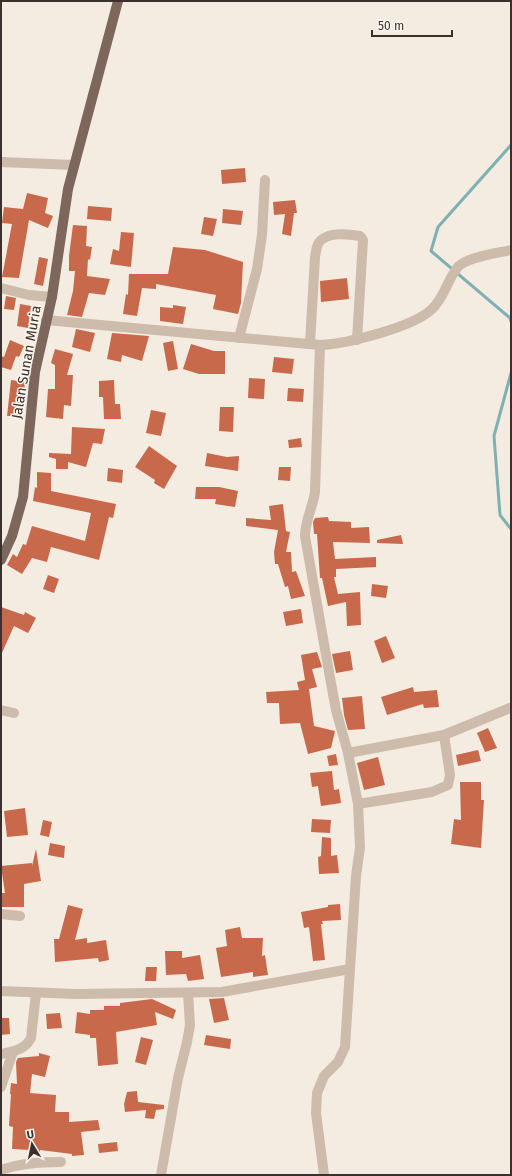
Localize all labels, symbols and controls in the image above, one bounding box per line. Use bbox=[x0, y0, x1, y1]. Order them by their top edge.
scale bar bbox=[372, 12, 452, 38]
text: 50 m bbox=[378, 19, 404, 33]
street label: Jalan Sunan Muria bbox=[8, 304, 45, 420]
north arrow bbox=[12, 1124, 52, 1164]
text: U bbox=[26, 1128, 35, 1142]

